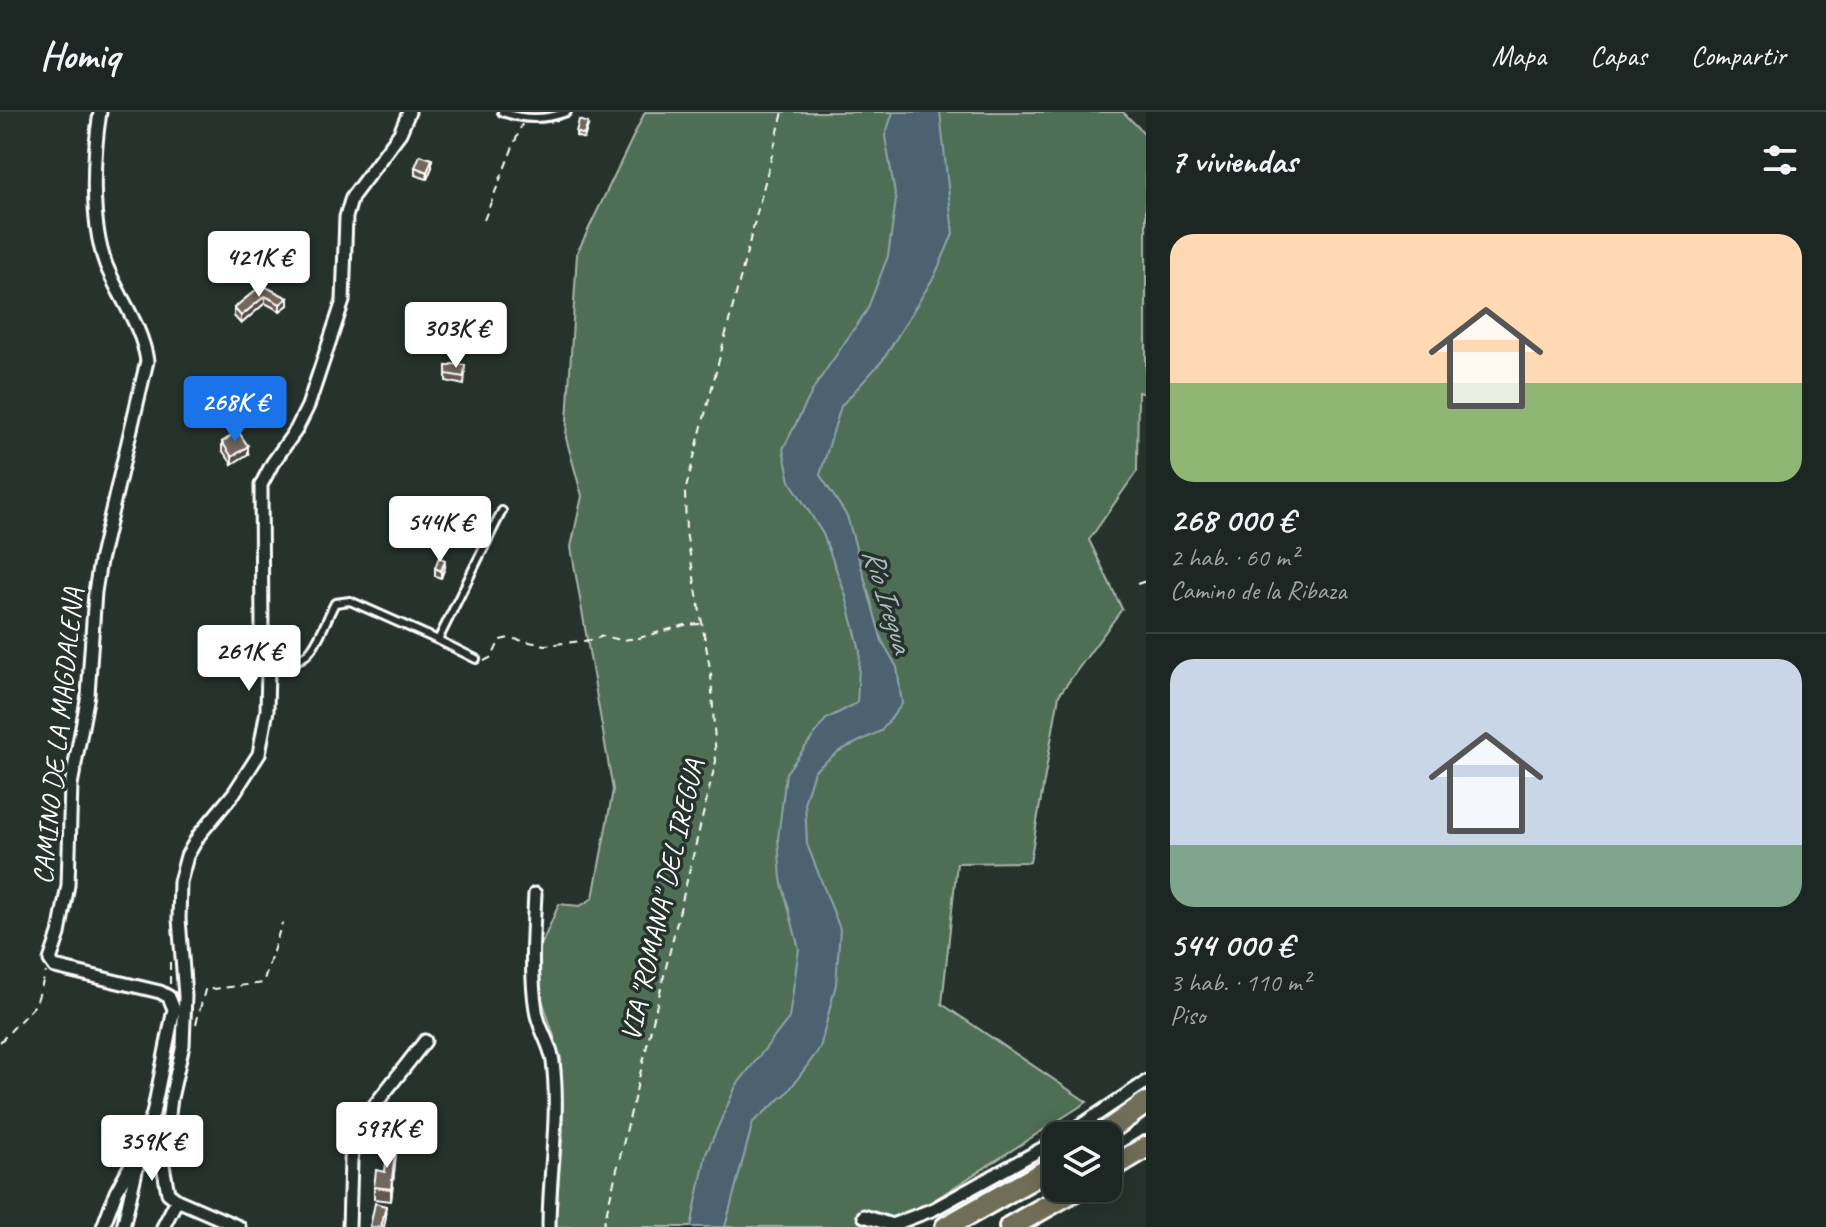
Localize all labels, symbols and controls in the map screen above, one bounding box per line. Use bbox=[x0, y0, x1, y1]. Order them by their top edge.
text: Homiq bbox=[40, 32, 119, 79]
text: Mapa bbox=[1492, 38, 1546, 73]
text: Capas bbox=[1590, 38, 1647, 73]
text: Compartir bbox=[1691, 38, 1786, 73]
icon: filters bbox=[1758, 138, 1802, 182]
text: 7 viviendas bbox=[1170, 139, 1297, 182]
pin: 421K € bbox=[194, 231, 324, 299]
text: 421K € bbox=[226, 240, 292, 273]
icon: home bbox=[1414, 286, 1558, 430]
pin: 303K € bbox=[391, 302, 521, 370]
text: 303K € bbox=[423, 311, 489, 344]
pin: 268K € bbox=[170, 376, 300, 444]
text: 268K € bbox=[202, 385, 268, 418]
pin: 544K € bbox=[375, 496, 505, 564]
text: 268 000 € bbox=[1170, 498, 1294, 541]
text: 544K € bbox=[407, 505, 473, 538]
text: 2 hab. · 60 m² bbox=[1170, 541, 1298, 574]
water label: Río Iregua bbox=[854, 543, 923, 659]
text: Camino de la Ribaza bbox=[1170, 574, 1346, 607]
street label: CAMINO DE LA MAGDALENA bbox=[25, 585, 91, 886]
pin: 261K € bbox=[184, 625, 314, 693]
text: 261K € bbox=[216, 634, 282, 667]
icon: home bbox=[1414, 711, 1558, 855]
street label: VIA "ROMANA" DEL IREGUA bbox=[612, 755, 711, 1044]
text: 544 000 € bbox=[1170, 923, 1293, 966]
text: 3 hab. · 110 m² bbox=[1170, 966, 1310, 999]
text: Piso bbox=[1170, 999, 1205, 1032]
pin: 597K € bbox=[322, 1102, 452, 1170]
text: 597K € bbox=[354, 1111, 420, 1144]
pin: 359K € bbox=[87, 1115, 217, 1183]
map controls bbox=[1042, 1122, 1122, 1202]
button: layers bbox=[1042, 1122, 1122, 1202]
text: 359K € bbox=[119, 1124, 185, 1157]

